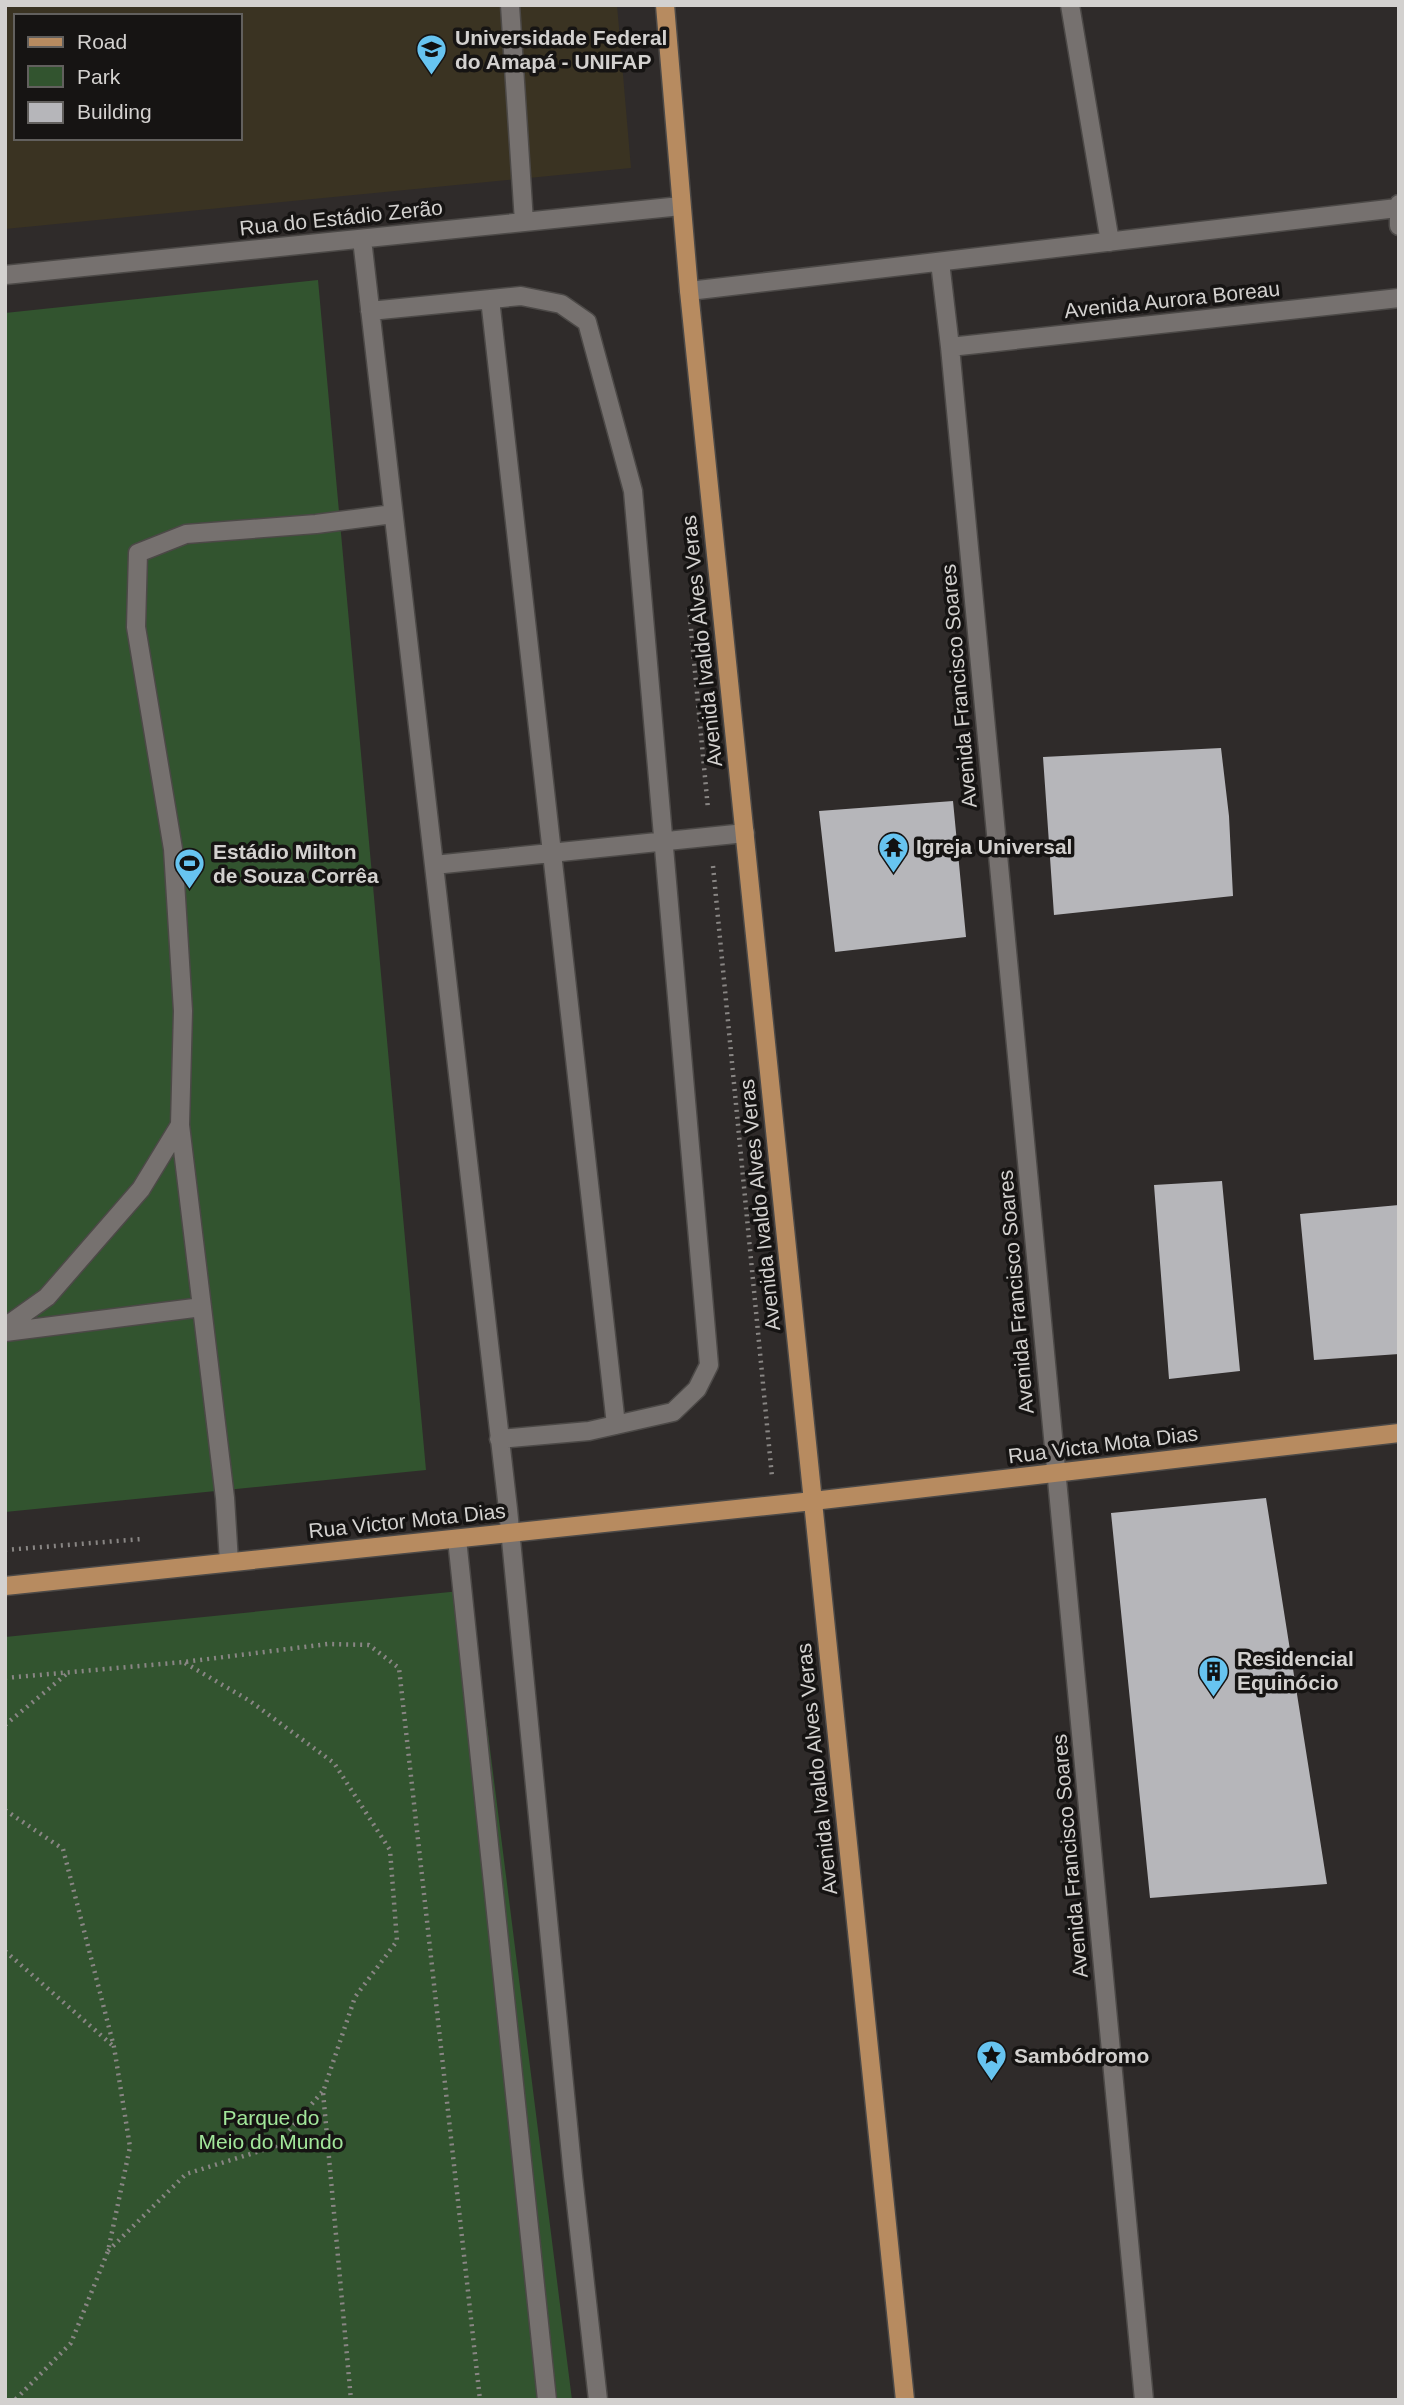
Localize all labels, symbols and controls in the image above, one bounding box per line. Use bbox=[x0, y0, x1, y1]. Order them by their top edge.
legend bbox=[14, 14, 242, 140]
place label: Universidade Federal do Amapá - UNIFAP bbox=[455, 26, 667, 73]
text: Road bbox=[77, 30, 127, 53]
school or university icon: Universidade Federal do Amapá - UNIFAP bbox=[415, 33, 449, 77]
text: Park bbox=[77, 65, 121, 88]
text: Building bbox=[77, 100, 152, 123]
street label: Rua do Estádio Zerão bbox=[238, 195, 444, 240]
street label: Avenida Aurora Boreau bbox=[1063, 277, 1281, 322]
street label: Avenida Ivaldo Alves Veras bbox=[677, 514, 726, 768]
street label: Avenida Francisco Soares bbox=[936, 563, 981, 809]
temple icon: Igreja Universal bbox=[876, 830, 910, 874]
place label: Igreja Universal bbox=[916, 835, 1072, 858]
place label: Estádio Milton de Souza Corrêa bbox=[213, 840, 379, 887]
sports icon: Estádio Milton de Souza Corrêa bbox=[173, 847, 207, 891]
street label: Avenida Ivaldo Alves Veras bbox=[735, 1078, 784, 1332]
street label: Avenida Francisco Soares bbox=[993, 1169, 1038, 1415]
street label: Rua Victa Mota Dias bbox=[1007, 1421, 1199, 1468]
street label: Rua Victor Mota Dias bbox=[307, 1499, 507, 1542]
street label: Avenida Ivaldo Alves Veras bbox=[792, 1642, 841, 1896]
place label: Residencial Equinócio bbox=[1237, 1647, 1354, 1694]
building icon: Residencial Equinócio bbox=[1197, 1654, 1231, 1698]
street label: Avenida Francisco Soares bbox=[1047, 1733, 1092, 1979]
place icon: Sambódromo bbox=[974, 2039, 1008, 2083]
place label: Sambódromo bbox=[1014, 2044, 1149, 2067]
park label: Parque do Meio do Mundo bbox=[199, 2106, 343, 2153]

